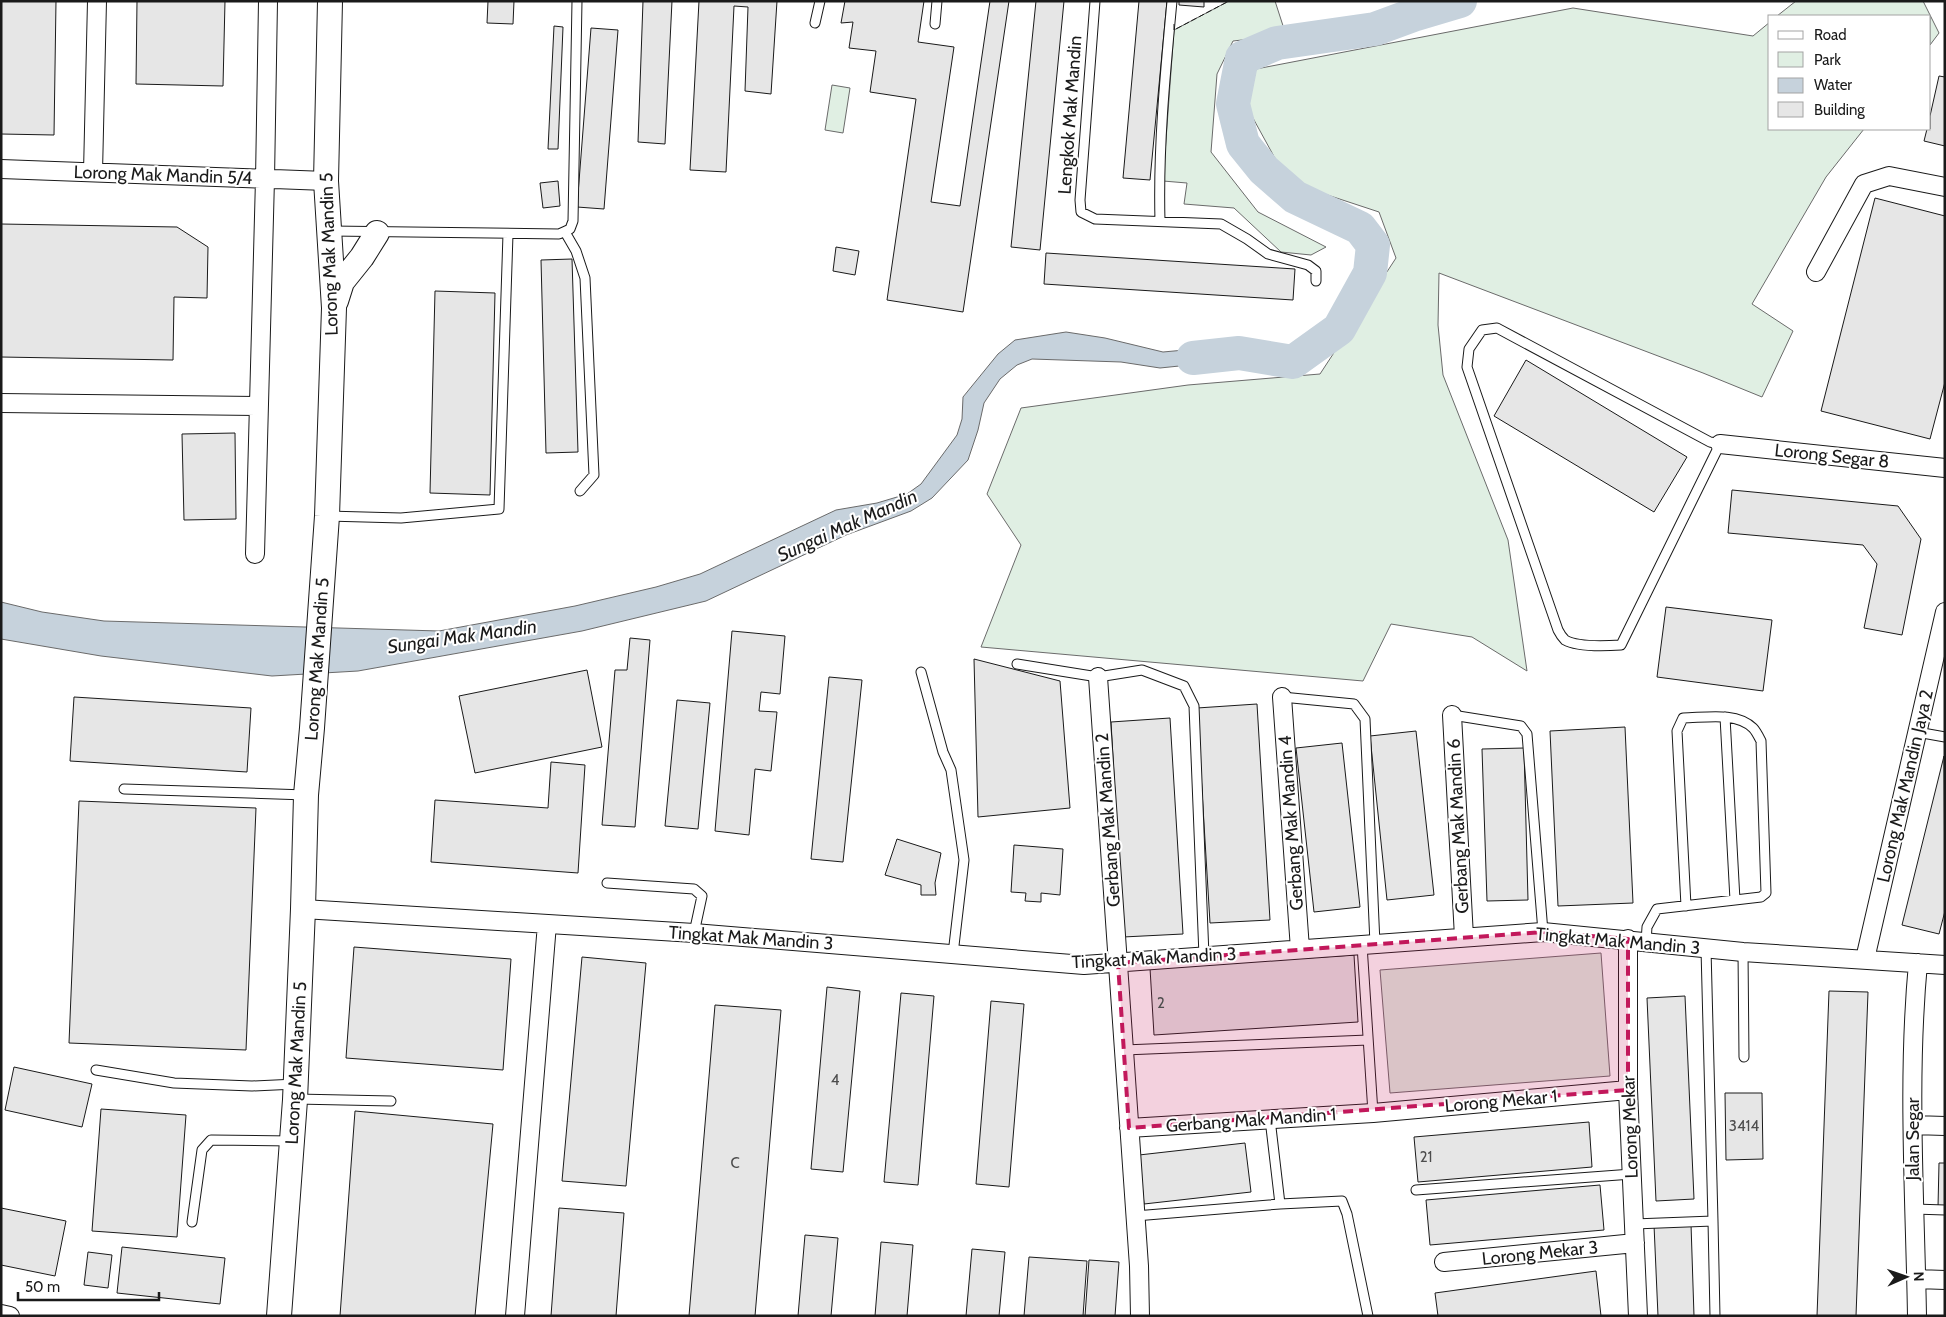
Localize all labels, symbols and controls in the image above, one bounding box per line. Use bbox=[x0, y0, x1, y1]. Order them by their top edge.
legend bbox=[1768, 15, 1931, 130]
text: Road bbox=[1814, 26, 1847, 44]
street label: Lengkok Mak Mandin bbox=[1053, 35, 1087, 195]
text: Park bbox=[1814, 51, 1841, 69]
text: Water bbox=[1814, 76, 1852, 94]
text: Building bbox=[1814, 101, 1865, 119]
street label: Lorong Mak Mandin 5/4 bbox=[73, 161, 253, 189]
street label: Lorong Mak Mandin 5 bbox=[315, 172, 343, 336]
street label: Lorong Segar 8 bbox=[1774, 439, 1890, 473]
water label: Sungai Mak Mandin bbox=[774, 484, 921, 567]
street label: Lorong Mak Mandin 5 bbox=[300, 577, 334, 741]
water label: Sungai Mak Mandin bbox=[386, 615, 538, 658]
street label: Lorong Mak Mandin Jaya 2 bbox=[1872, 687, 1938, 885]
street label: Gerbang Mak Mandin 2 bbox=[1091, 732, 1125, 908]
street label: Gerbang Mak Mandin 4 bbox=[1274, 735, 1308, 911]
street label: Gerbang Mak Mandin 6 bbox=[1442, 738, 1474, 914]
street label: Tingkat Mak Mandin 3 bbox=[668, 921, 834, 955]
street label: Tingkat Mak Mandin 3 bbox=[1535, 923, 1701, 959]
street label: Tingkat Mak Mandin 3 bbox=[1071, 943, 1237, 973]
street label: Lorong Mak Mandin 5 bbox=[281, 981, 311, 1145]
house number: 2 bbox=[1157, 994, 1165, 1012]
house number: 4 bbox=[831, 1071, 840, 1089]
street label: Lorong Mekar bbox=[1617, 1075, 1643, 1179]
street label: Lorong Mekar 1 bbox=[1444, 1085, 1558, 1117]
street label: Jalan Segar bbox=[1902, 1097, 1924, 1182]
street label: Gerbang Mak Mandin 1 bbox=[1165, 1103, 1337, 1137]
house number: 3414 bbox=[1729, 1117, 1759, 1135]
house number: 21 bbox=[1420, 1148, 1432, 1166]
house number: C bbox=[730, 1154, 740, 1172]
street label: Lorong Mekar 3 bbox=[1481, 1236, 1599, 1270]
north arrow bbox=[1881, 1252, 1931, 1302]
scale bar bbox=[18, 1270, 159, 1302]
text: N bbox=[1910, 1271, 1928, 1282]
text: 50 m bbox=[25, 1278, 60, 1296]

